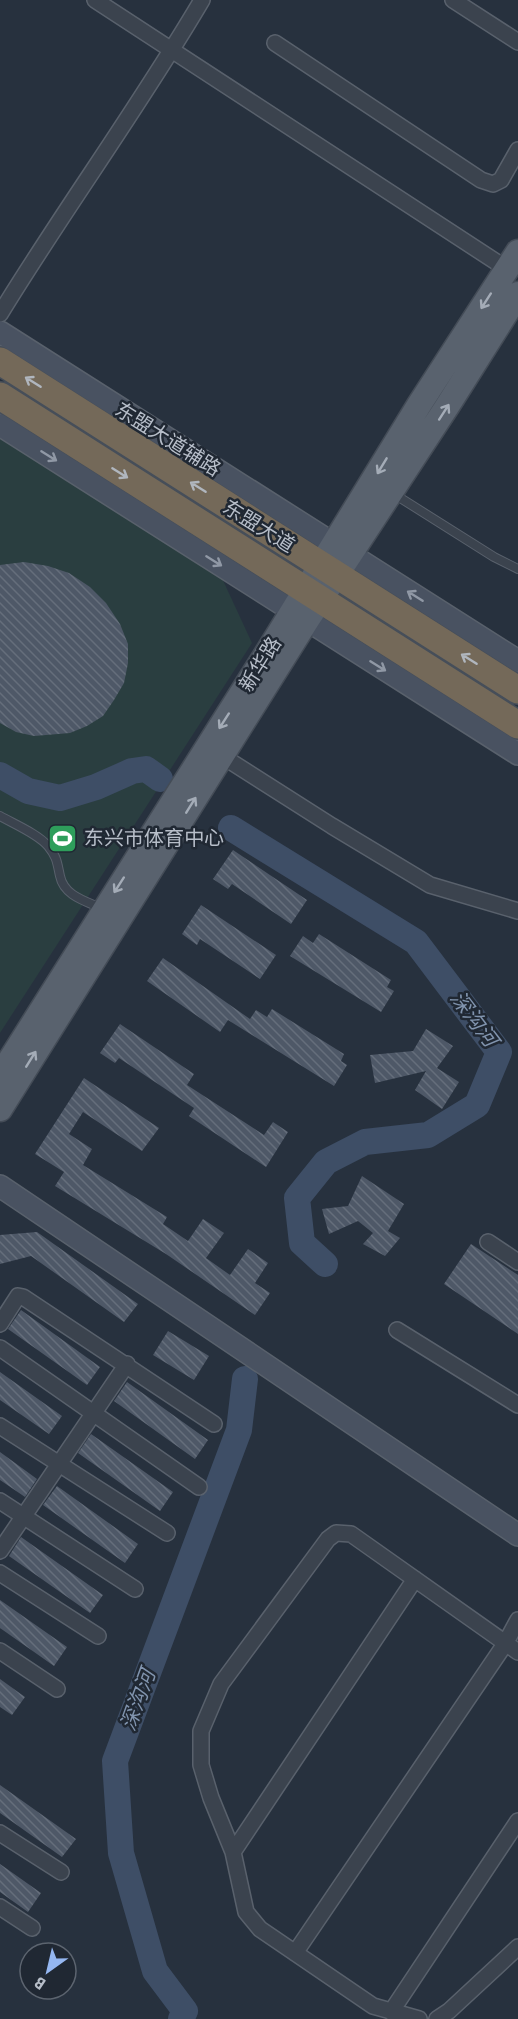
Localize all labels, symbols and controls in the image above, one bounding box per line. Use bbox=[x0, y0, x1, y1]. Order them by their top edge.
one-way arrow bbox=[480, 292, 492, 309]
one-way arrow bbox=[25, 376, 42, 388]
street label: 东盟大道辅路 bbox=[111, 397, 225, 481]
one-way arrow bbox=[438, 404, 450, 420]
one-way arrow bbox=[41, 450, 58, 463]
one-way arrow bbox=[376, 457, 388, 474]
one-way arrow bbox=[111, 467, 128, 479]
one-way arrow bbox=[190, 480, 207, 492]
street label: 东盟大道 bbox=[219, 495, 299, 557]
one-way arrow bbox=[205, 555, 222, 567]
one-way arrow bbox=[407, 590, 424, 603]
street label: 新华路 bbox=[234, 632, 286, 696]
one-way arrow bbox=[461, 653, 477, 665]
one-way arrow bbox=[370, 659, 387, 672]
one-way arrow bbox=[218, 712, 230, 729]
one-way arrow bbox=[185, 798, 197, 814]
sports icon: 东兴市体育中心 bbox=[47, 822, 79, 854]
place label: 东兴市体育中心 bbox=[84, 826, 224, 850]
one-way arrow bbox=[113, 876, 125, 893]
water label: 深沟河 bbox=[445, 987, 505, 1055]
one-way arrow bbox=[26, 1051, 38, 1068]
water label: 深沟河 bbox=[116, 1663, 161, 1734]
north arrow bbox=[18, 1941, 78, 2001]
text: B bbox=[31, 1973, 49, 1993]

